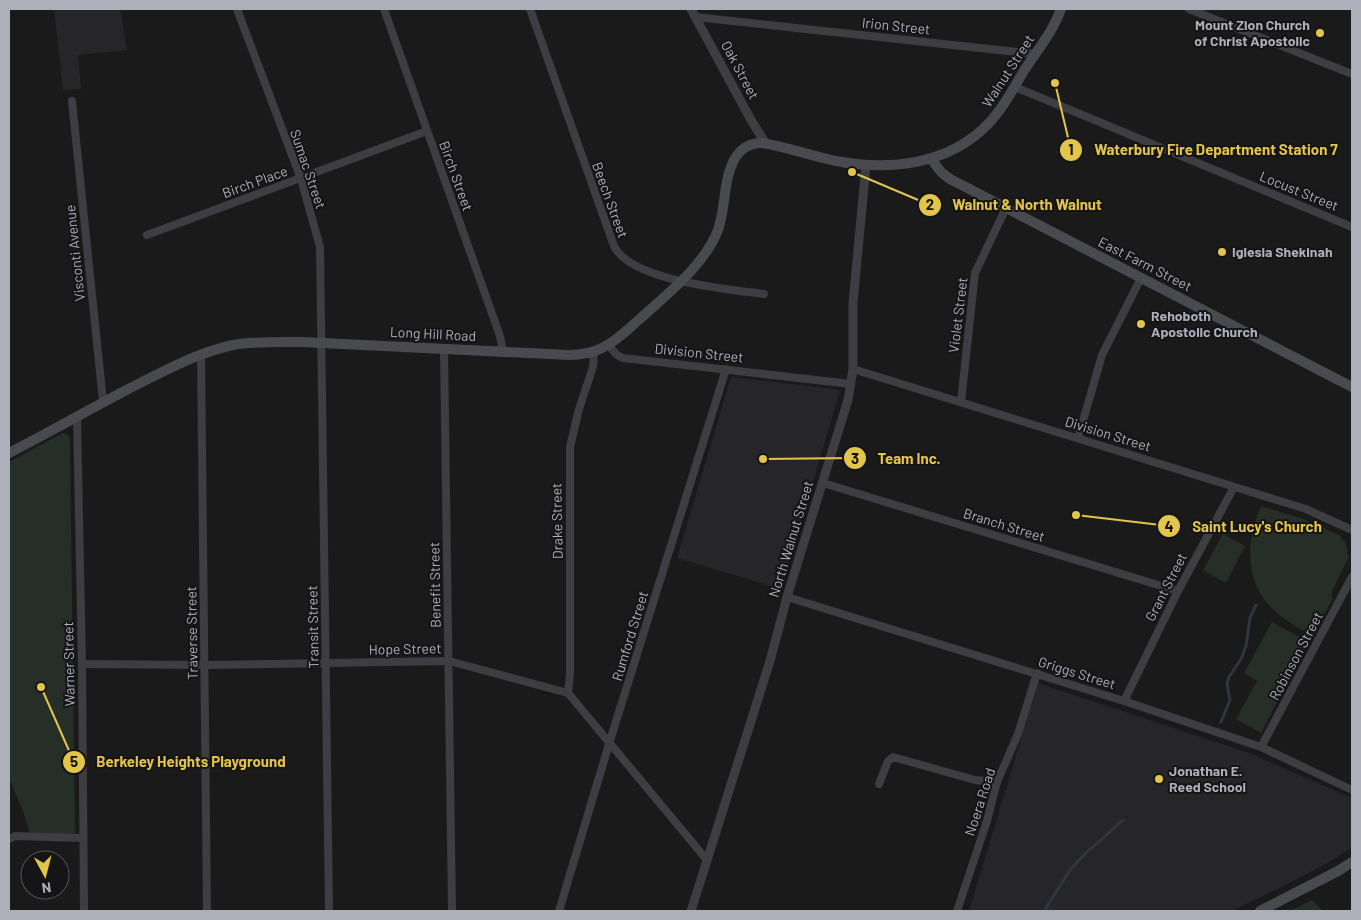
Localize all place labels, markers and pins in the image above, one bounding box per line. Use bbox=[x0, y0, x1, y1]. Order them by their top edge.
place label: Mount Zion Church of Christ Apostolic bbox=[1194, 16, 1310, 49]
marker: Mount Zion Church of Christ Apostolic bbox=[1314, 27, 1326, 39]
callout: Waterbury Fire Department Station 7 bbox=[1059, 135, 1348, 165]
callout: Walnut & North Walnut bbox=[917, 190, 1112, 220]
place label: Iglesia Shekinah bbox=[1232, 243, 1333, 260]
marker: Iglesia Shekinah bbox=[1216, 246, 1228, 258]
place label: Rehoboth Apostolic Church bbox=[1151, 307, 1258, 340]
marker: Rehoboth Apostolic Church bbox=[1135, 318, 1147, 330]
callout: Team Inc. bbox=[843, 443, 951, 473]
callout: Saint Lucy's Church bbox=[1157, 511, 1331, 541]
callout: Berkeley Heights Playground bbox=[62, 747, 296, 777]
place label: Jonathan E. Reed School bbox=[1169, 762, 1246, 795]
marker: Jonathan E. Reed School bbox=[1153, 773, 1165, 785]

